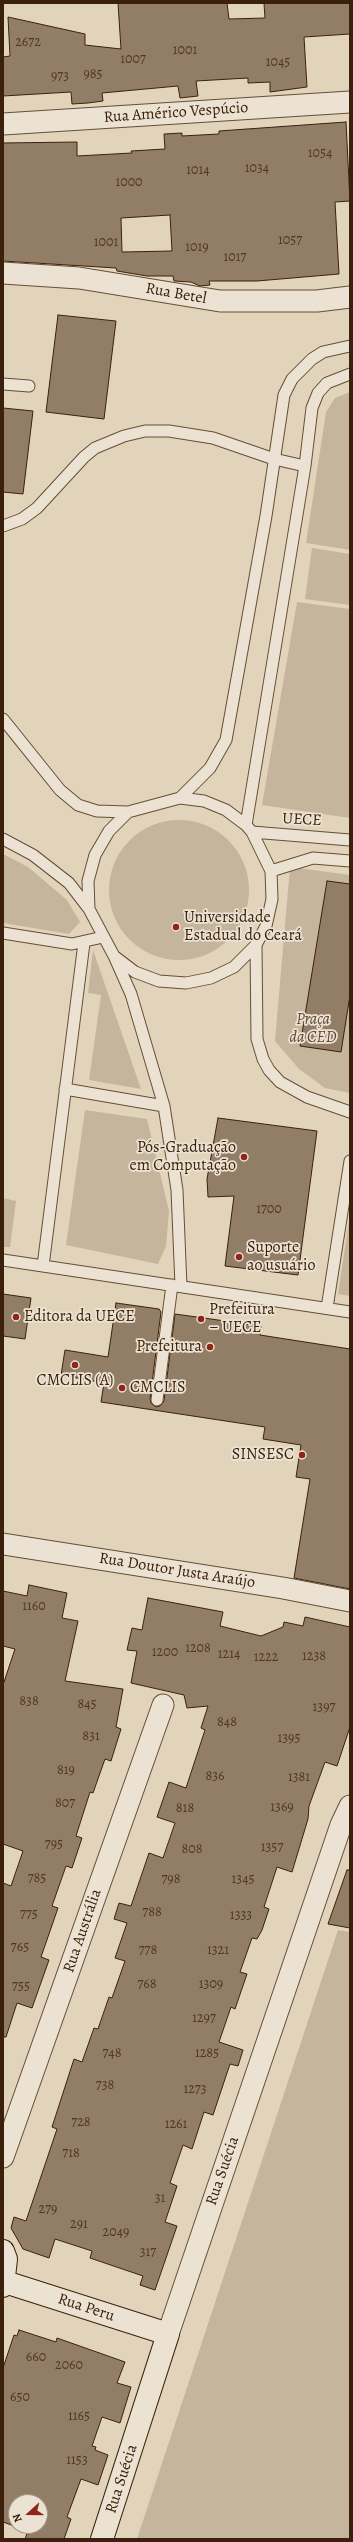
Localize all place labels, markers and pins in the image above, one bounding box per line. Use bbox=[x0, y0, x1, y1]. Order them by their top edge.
place label: Universidade Estadual do Ceará bbox=[184, 908, 302, 946]
marker: Universidade Estadual do Ceará bbox=[171, 922, 181, 932]
place label: Pós-Graduação em Computação bbox=[129, 1138, 236, 1176]
marker: Pós-Graduação em Computação bbox=[239, 1152, 249, 1162]
place label: Suporte ao usuário bbox=[247, 1238, 315, 1276]
marker: Suporte ao usuário bbox=[234, 1252, 244, 1262]
place label: Prefeitura – UECE bbox=[209, 1300, 275, 1338]
place label: Editora da UECE bbox=[24, 1307, 135, 1327]
marker: Editora da UECE bbox=[11, 1312, 21, 1322]
marker: Prefeitura – UECE bbox=[196, 1314, 206, 1324]
place label: Prefeitura bbox=[136, 1337, 202, 1357]
marker: Prefeitura bbox=[205, 1342, 215, 1352]
marker: CMCLIS (A) bbox=[70, 1360, 80, 1370]
place label: CMCLIS (A) bbox=[37, 1371, 113, 1391]
place label: CMCLIS bbox=[130, 1378, 185, 1398]
marker: CMCLIS bbox=[117, 1383, 127, 1393]
place label: SINSESC bbox=[232, 1445, 294, 1465]
marker: SINSESC bbox=[297, 1450, 307, 1460]

